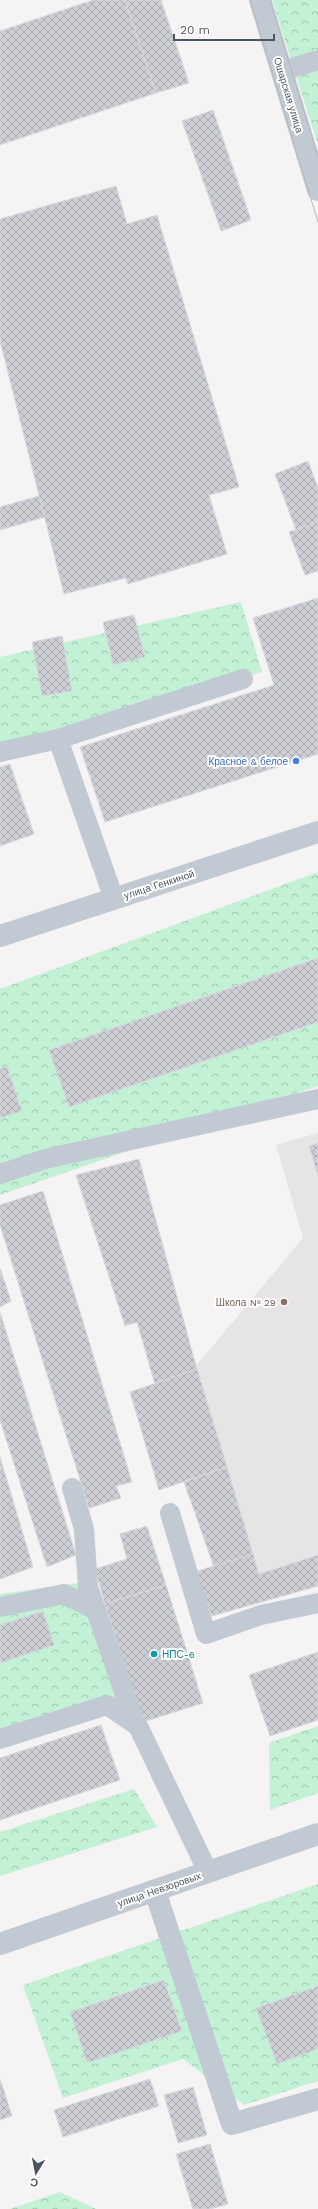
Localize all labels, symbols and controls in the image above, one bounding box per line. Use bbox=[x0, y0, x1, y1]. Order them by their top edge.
scale bar bbox=[174, 16, 274, 42]
text: 20 m bbox=[180, 23, 210, 37]
street label: Ошарская улица bbox=[272, 56, 305, 135]
place label: Красное & белое bbox=[208, 756, 288, 767]
marker: Красное & белое bbox=[291, 756, 301, 766]
street label: улица Генкиной bbox=[123, 868, 196, 901]
place label: Школа № 29 bbox=[216, 1297, 276, 1308]
marker: Школа № 29 bbox=[279, 1297, 289, 1307]
marker: НПС-6 bbox=[149, 1649, 159, 1659]
place label: НПС-6 bbox=[162, 1649, 195, 1660]
street label: улица Невзоровых bbox=[116, 1870, 202, 1909]
north arrow bbox=[16, 2153, 56, 2193]
text: С bbox=[29, 2175, 39, 2189]

